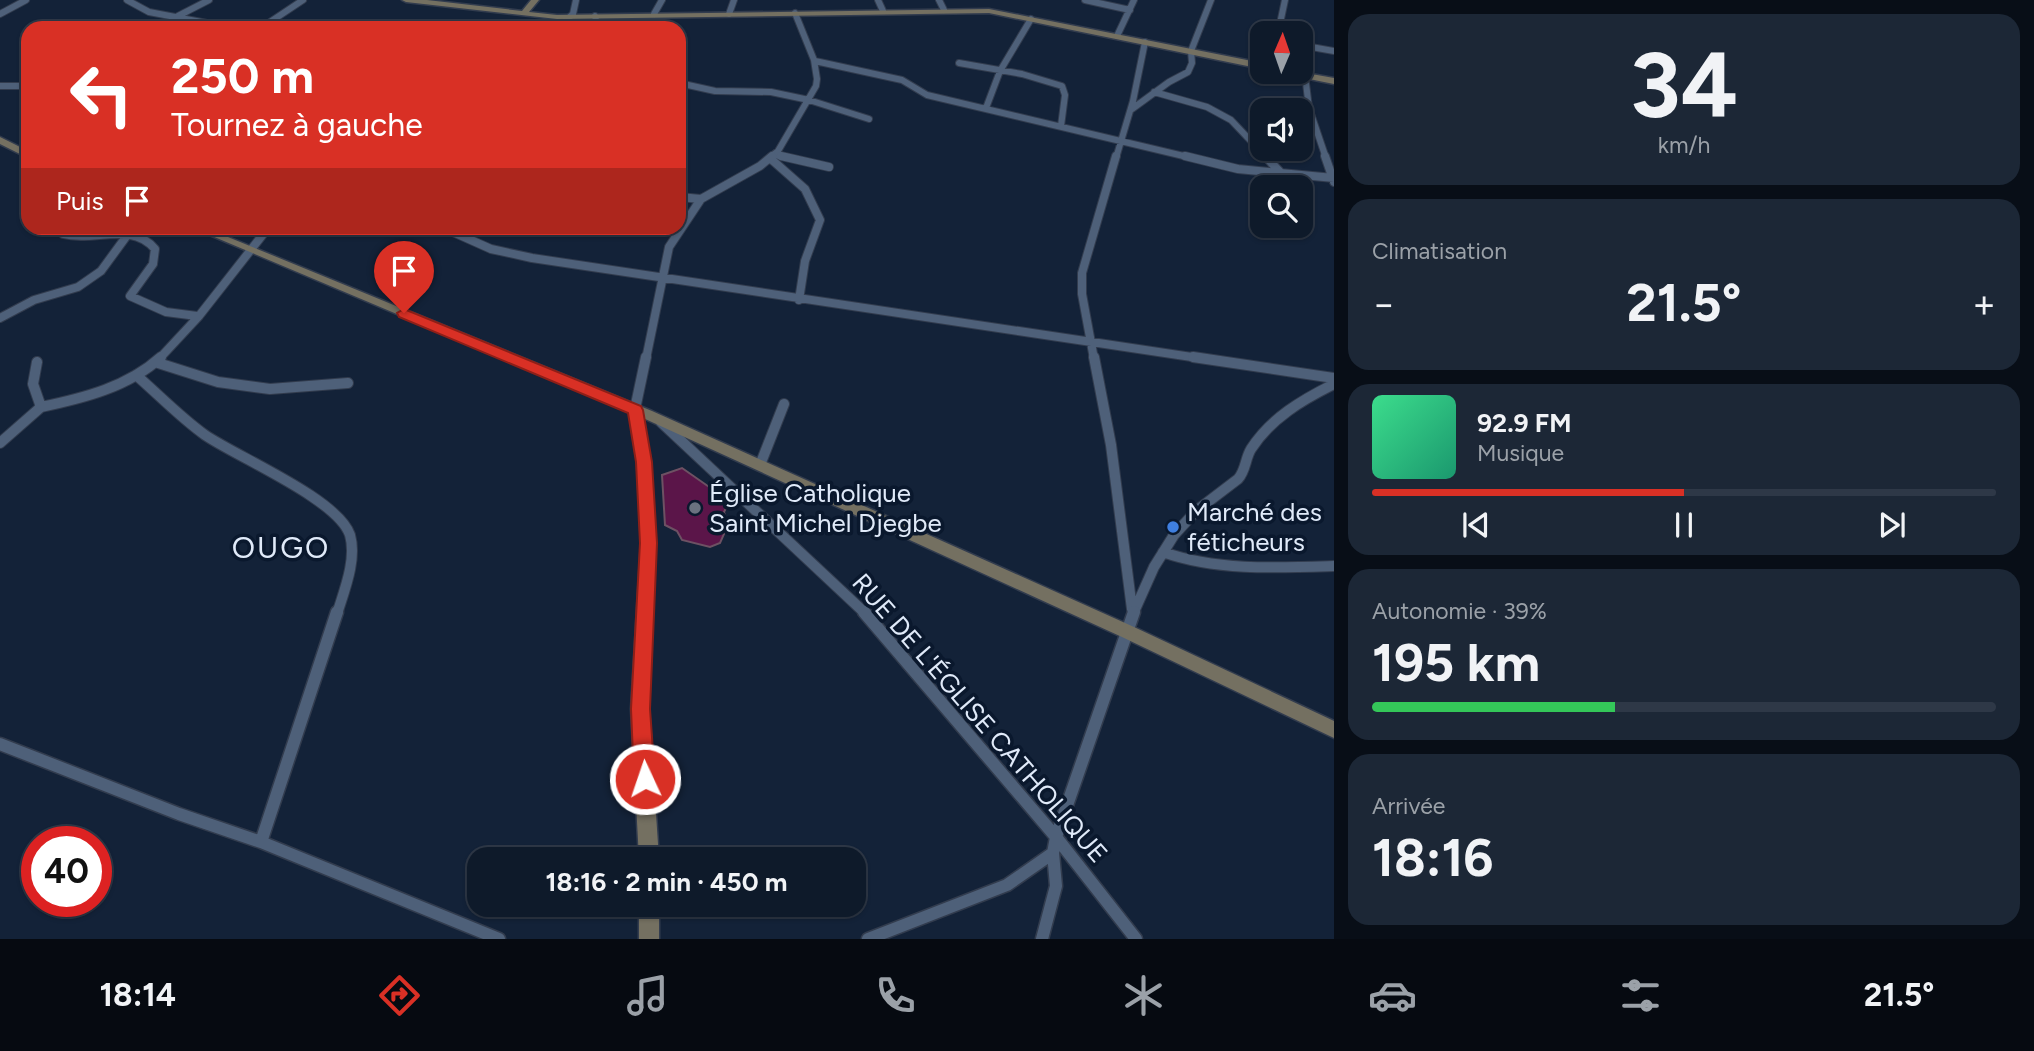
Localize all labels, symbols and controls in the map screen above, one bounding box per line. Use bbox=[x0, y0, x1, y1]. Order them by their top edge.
north arrow bbox=[1250, 21, 1312, 84]
map controls bbox=[1250, 21, 1313, 238]
text: 34 bbox=[1630, 31, 1738, 140]
text: 250 m bbox=[171, 46, 314, 105]
icon: left bbox=[56, 49, 147, 140]
button: sound bbox=[1250, 98, 1313, 161]
text: Tournez à gauche bbox=[171, 106, 423, 144]
text: km/h bbox=[1658, 131, 1710, 159]
button: search bbox=[1250, 175, 1313, 238]
icon: arrive bbox=[118, 182, 156, 220]
text: Puis bbox=[56, 185, 104, 217]
text: Climatisation bbox=[1372, 237, 1507, 265]
pin bbox=[374, 241, 434, 313]
icon: arrive bbox=[385, 252, 423, 290]
text: 21.5° bbox=[1627, 272, 1741, 334]
text: − bbox=[1372, 281, 1396, 327]
text: + bbox=[1972, 281, 1996, 327]
text: 92.9 FM bbox=[1477, 407, 1572, 439]
text: Musique bbox=[1477, 439, 1564, 467]
place label: Église Catholique Saint Michel Djegbe bbox=[709, 477, 942, 539]
place label: Marché des féticheurs bbox=[1187, 496, 1322, 558]
marker: Église Catholique Saint Michel Djegbe bbox=[687, 500, 703, 516]
icon: previous bbox=[1457, 506, 1495, 544]
icon: pause bbox=[1665, 506, 1703, 544]
icon: next bbox=[1873, 506, 1911, 544]
marker: Marché des féticheurs bbox=[1165, 519, 1181, 535]
district label: OUGO bbox=[232, 529, 330, 566]
street label: RUE DE L'ÉGLISE CATHOLIQUE bbox=[846, 567, 1114, 869]
text: Autonomie · 39% bbox=[1372, 597, 1547, 625]
text: 195 km bbox=[1372, 632, 1540, 694]
position arrow bbox=[608, 742, 682, 816]
text: Arrivée bbox=[1372, 792, 1445, 820]
speed limit sign: 40 bbox=[21, 826, 112, 917]
text: 18:16 bbox=[1372, 827, 1494, 889]
text: 18:16 · 2 min · 450 m bbox=[546, 866, 787, 898]
icon: directions bbox=[375, 971, 424, 1020]
icon: music bbox=[623, 971, 672, 1020]
icon: phone bbox=[871, 971, 920, 1020]
icon: climate bbox=[1119, 971, 1168, 1020]
icon: car bbox=[1368, 971, 1417, 1020]
icon: filters bbox=[1616, 971, 1665, 1020]
text: 18:14 bbox=[100, 976, 176, 1014]
text: 21.5° bbox=[1864, 976, 1934, 1014]

